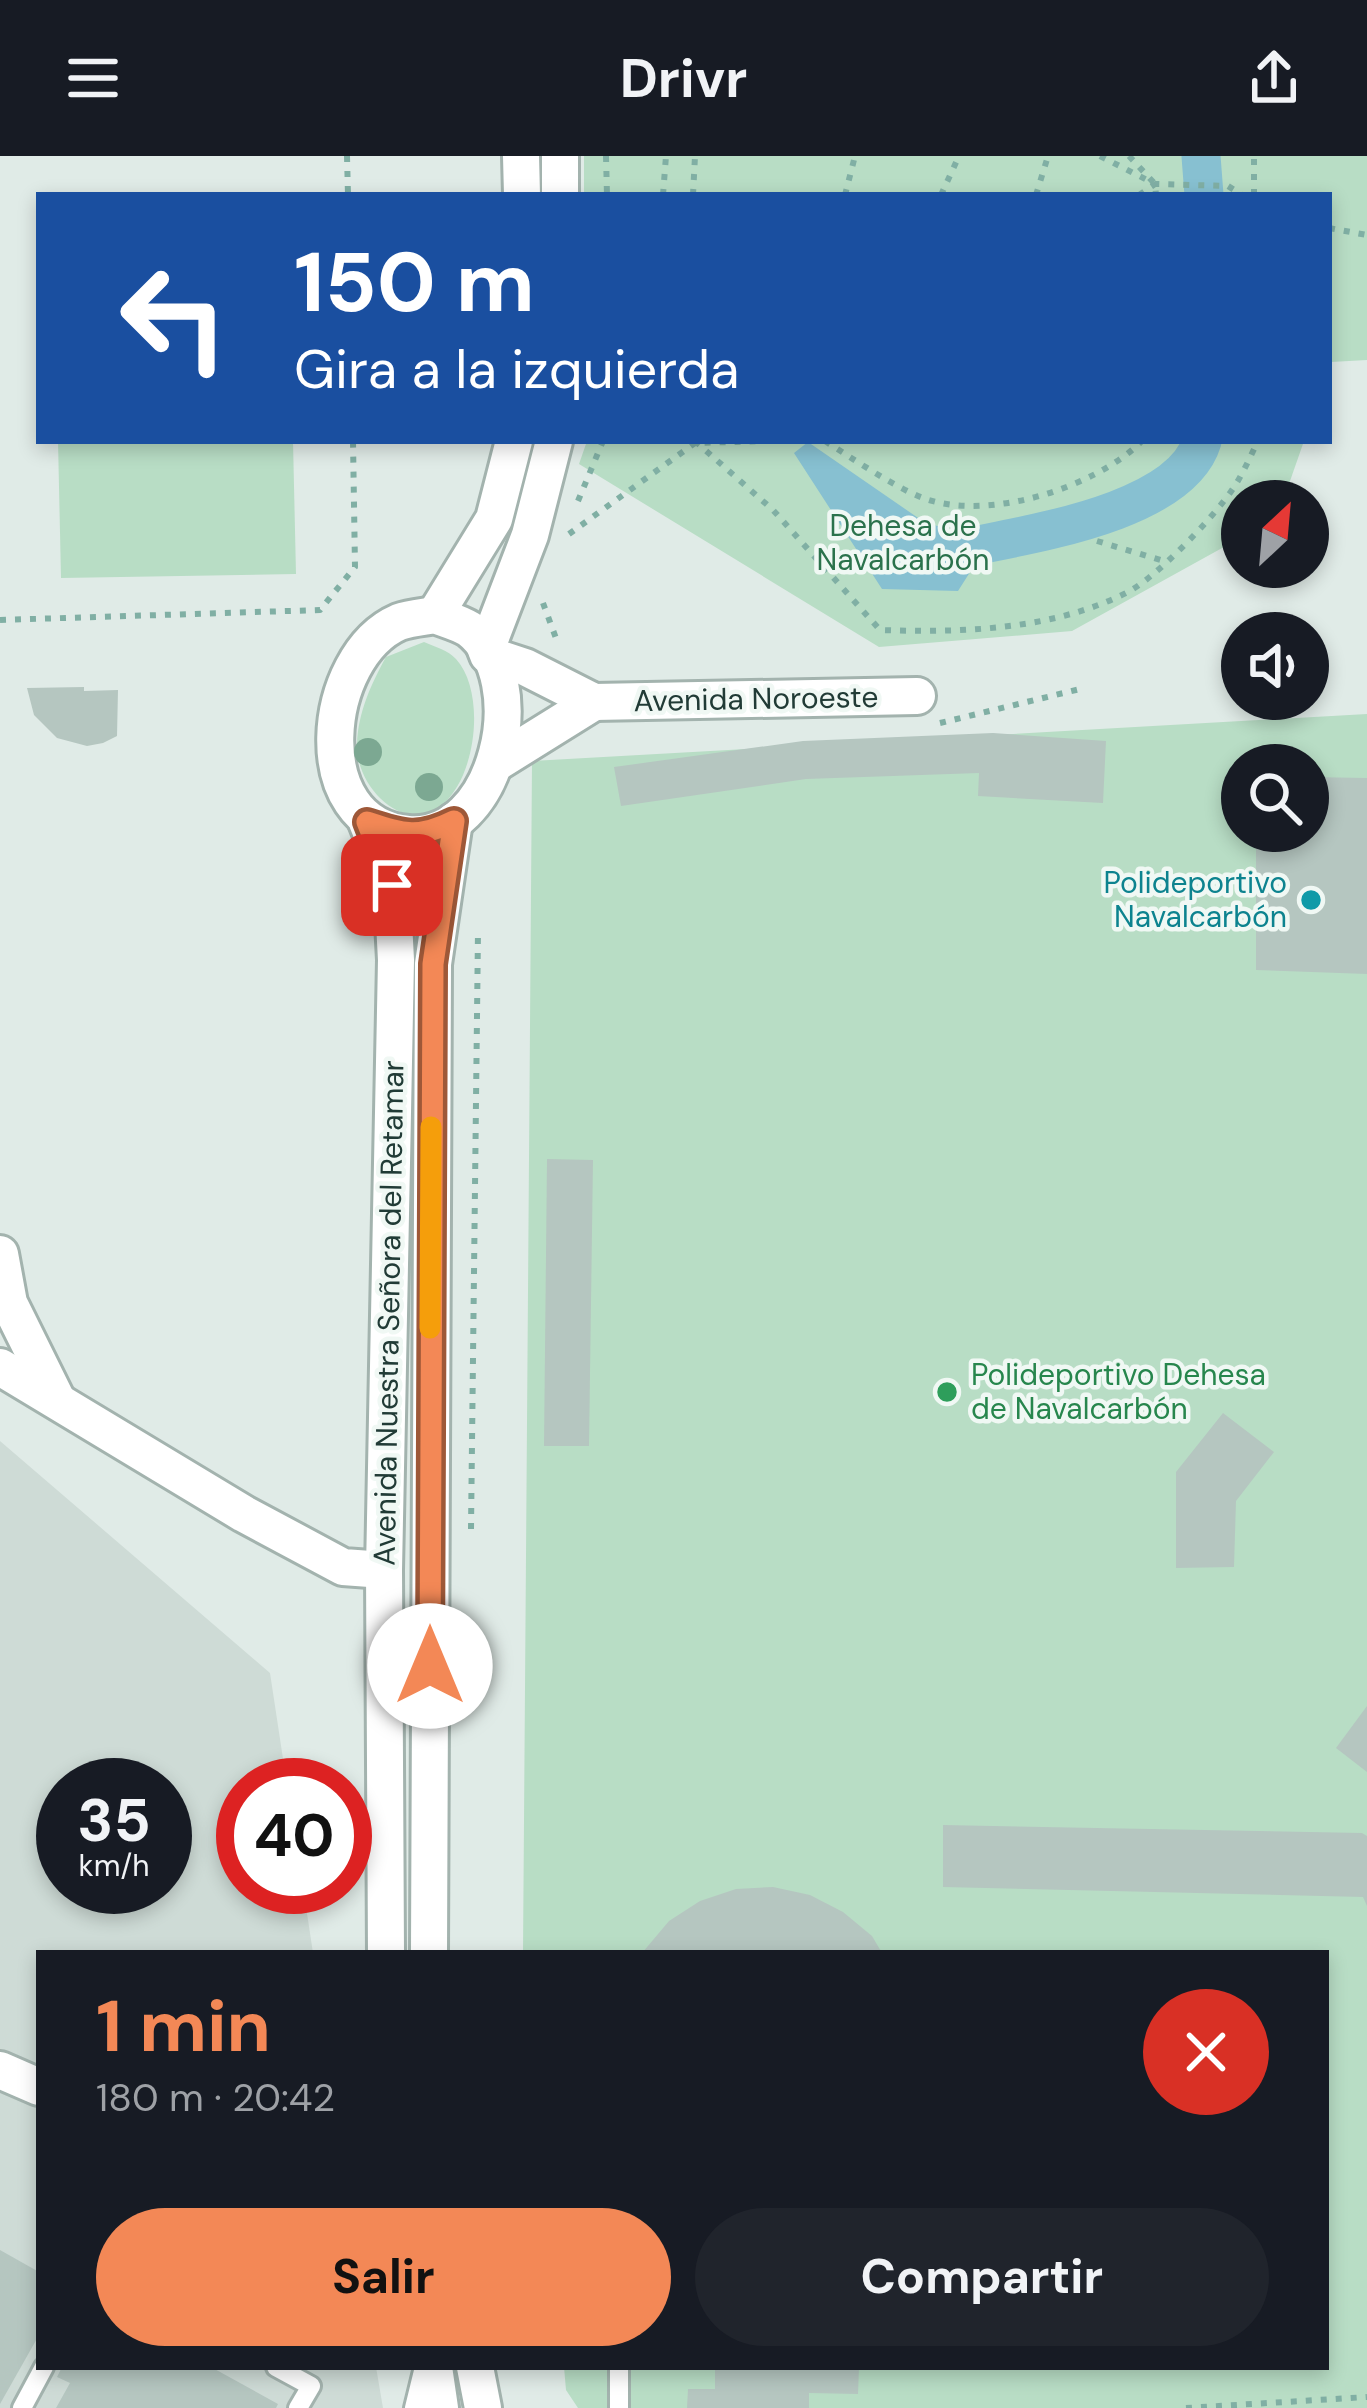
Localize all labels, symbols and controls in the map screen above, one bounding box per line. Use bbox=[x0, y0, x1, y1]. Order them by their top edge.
text: Drivr bbox=[620, 43, 747, 114]
icon: menu bbox=[60, 45, 126, 111]
icon: share bbox=[1241, 45, 1307, 111]
text: 150 m bbox=[294, 228, 535, 337]
icon: left bbox=[96, 240, 252, 396]
text: Gira a la izquierda bbox=[294, 334, 739, 405]
north arrow bbox=[1221, 480, 1329, 588]
map controls bbox=[1221, 480, 1329, 852]
park label: Dehesa de Navalcarbón bbox=[817, 506, 989, 579]
button: sound bbox=[1221, 612, 1329, 720]
street label: Avenida Noroeste bbox=[633, 677, 879, 720]
button: search bbox=[1221, 744, 1329, 852]
pin bbox=[341, 834, 443, 936]
icon: arrive bbox=[359, 852, 425, 918]
place label: Polideportivo Navalcarbón bbox=[1103, 863, 1287, 936]
marker: Polideportivo Navalcarbón bbox=[1298, 887, 1324, 913]
street label: Avenida Nuestra Señora del Retamar bbox=[365, 1060, 412, 1566]
place label: Polideportivo Dehesa de Navalcarbón bbox=[971, 1355, 1266, 1428]
marker: Polideportivo Dehesa de Navalcarbón bbox=[934, 1379, 960, 1405]
position arrow bbox=[367, 1603, 493, 1729]
speed limit sign: 40 bbox=[216, 1758, 372, 1914]
text: 35 bbox=[77, 1781, 151, 1860]
text: km/h bbox=[79, 1846, 149, 1885]
text: 1 min bbox=[96, 1980, 271, 2073]
button: close bbox=[1143, 1989, 1269, 2115]
text: 180 m · 20:42 bbox=[96, 2072, 335, 2123]
button: Salir bbox=[96, 2208, 671, 2346]
button: Compartir bbox=[695, 2208, 1269, 2346]

